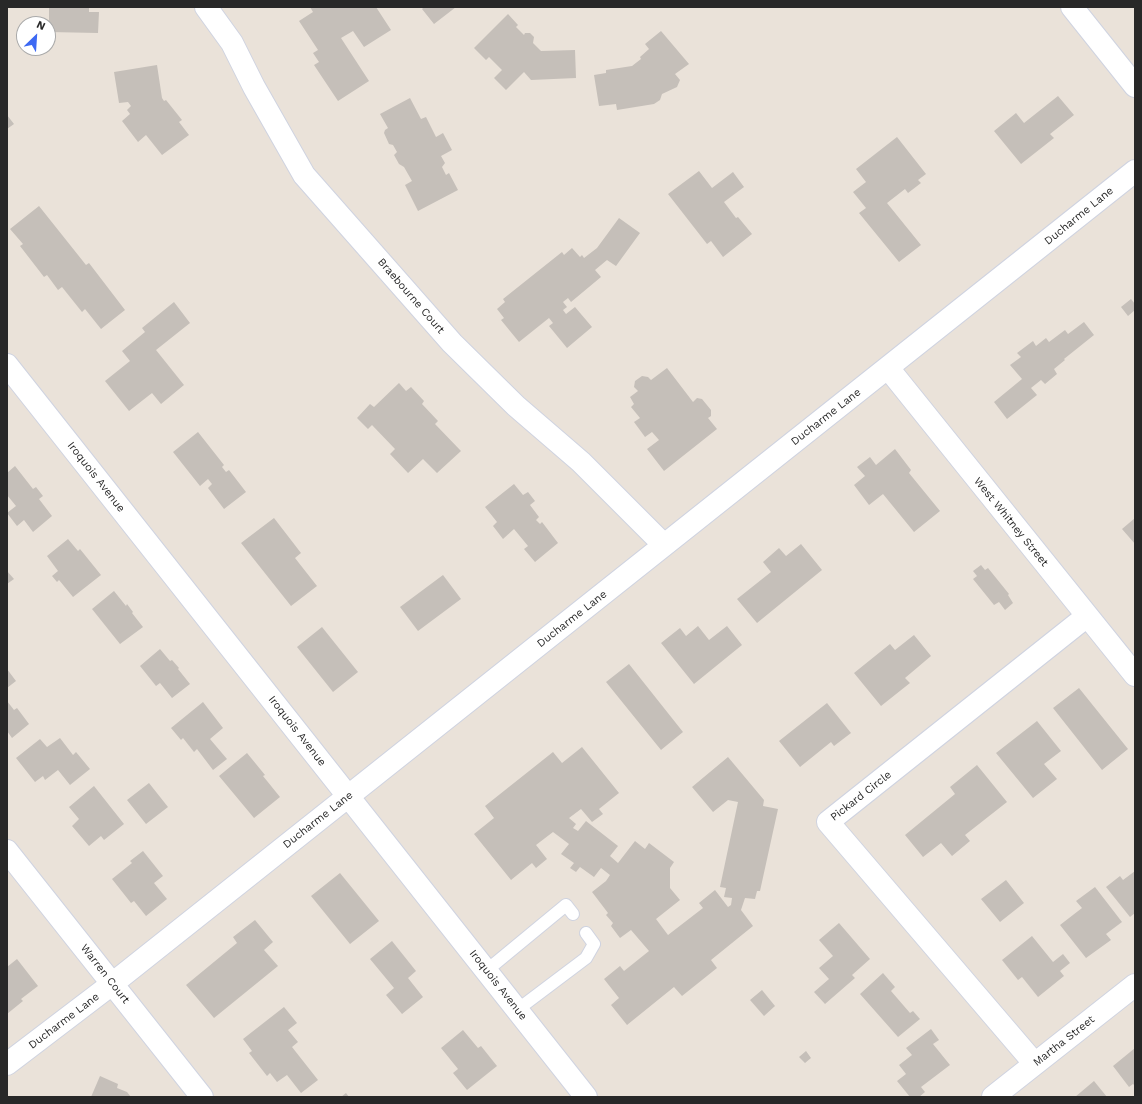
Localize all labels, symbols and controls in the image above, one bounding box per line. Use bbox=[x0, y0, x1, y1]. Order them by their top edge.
north arrow bbox=[16, 16, 56, 56]
text: N bbox=[34, 18, 47, 33]
street label: Ducharme Lane bbox=[1042, 184, 1116, 248]
street label: Braebourne Court bbox=[375, 256, 447, 336]
street label: Ducharme Lane bbox=[788, 386, 864, 448]
street label: Iroquois Avenue bbox=[64, 439, 128, 515]
street label: West Whitney Street bbox=[971, 475, 1051, 569]
street label: Ducharme Lane bbox=[534, 588, 610, 650]
street label: Iroquois Avenue bbox=[265, 693, 329, 769]
street label: Pickard Circle bbox=[828, 768, 894, 824]
street label: Ducharme Lane bbox=[280, 789, 356, 851]
street label: Warren Court bbox=[78, 942, 132, 1006]
street label: Iroquois Avenue bbox=[466, 947, 530, 1023]
street label: Ducharme Lane bbox=[26, 990, 102, 1052]
street label: Martha Street bbox=[1031, 1013, 1097, 1069]

